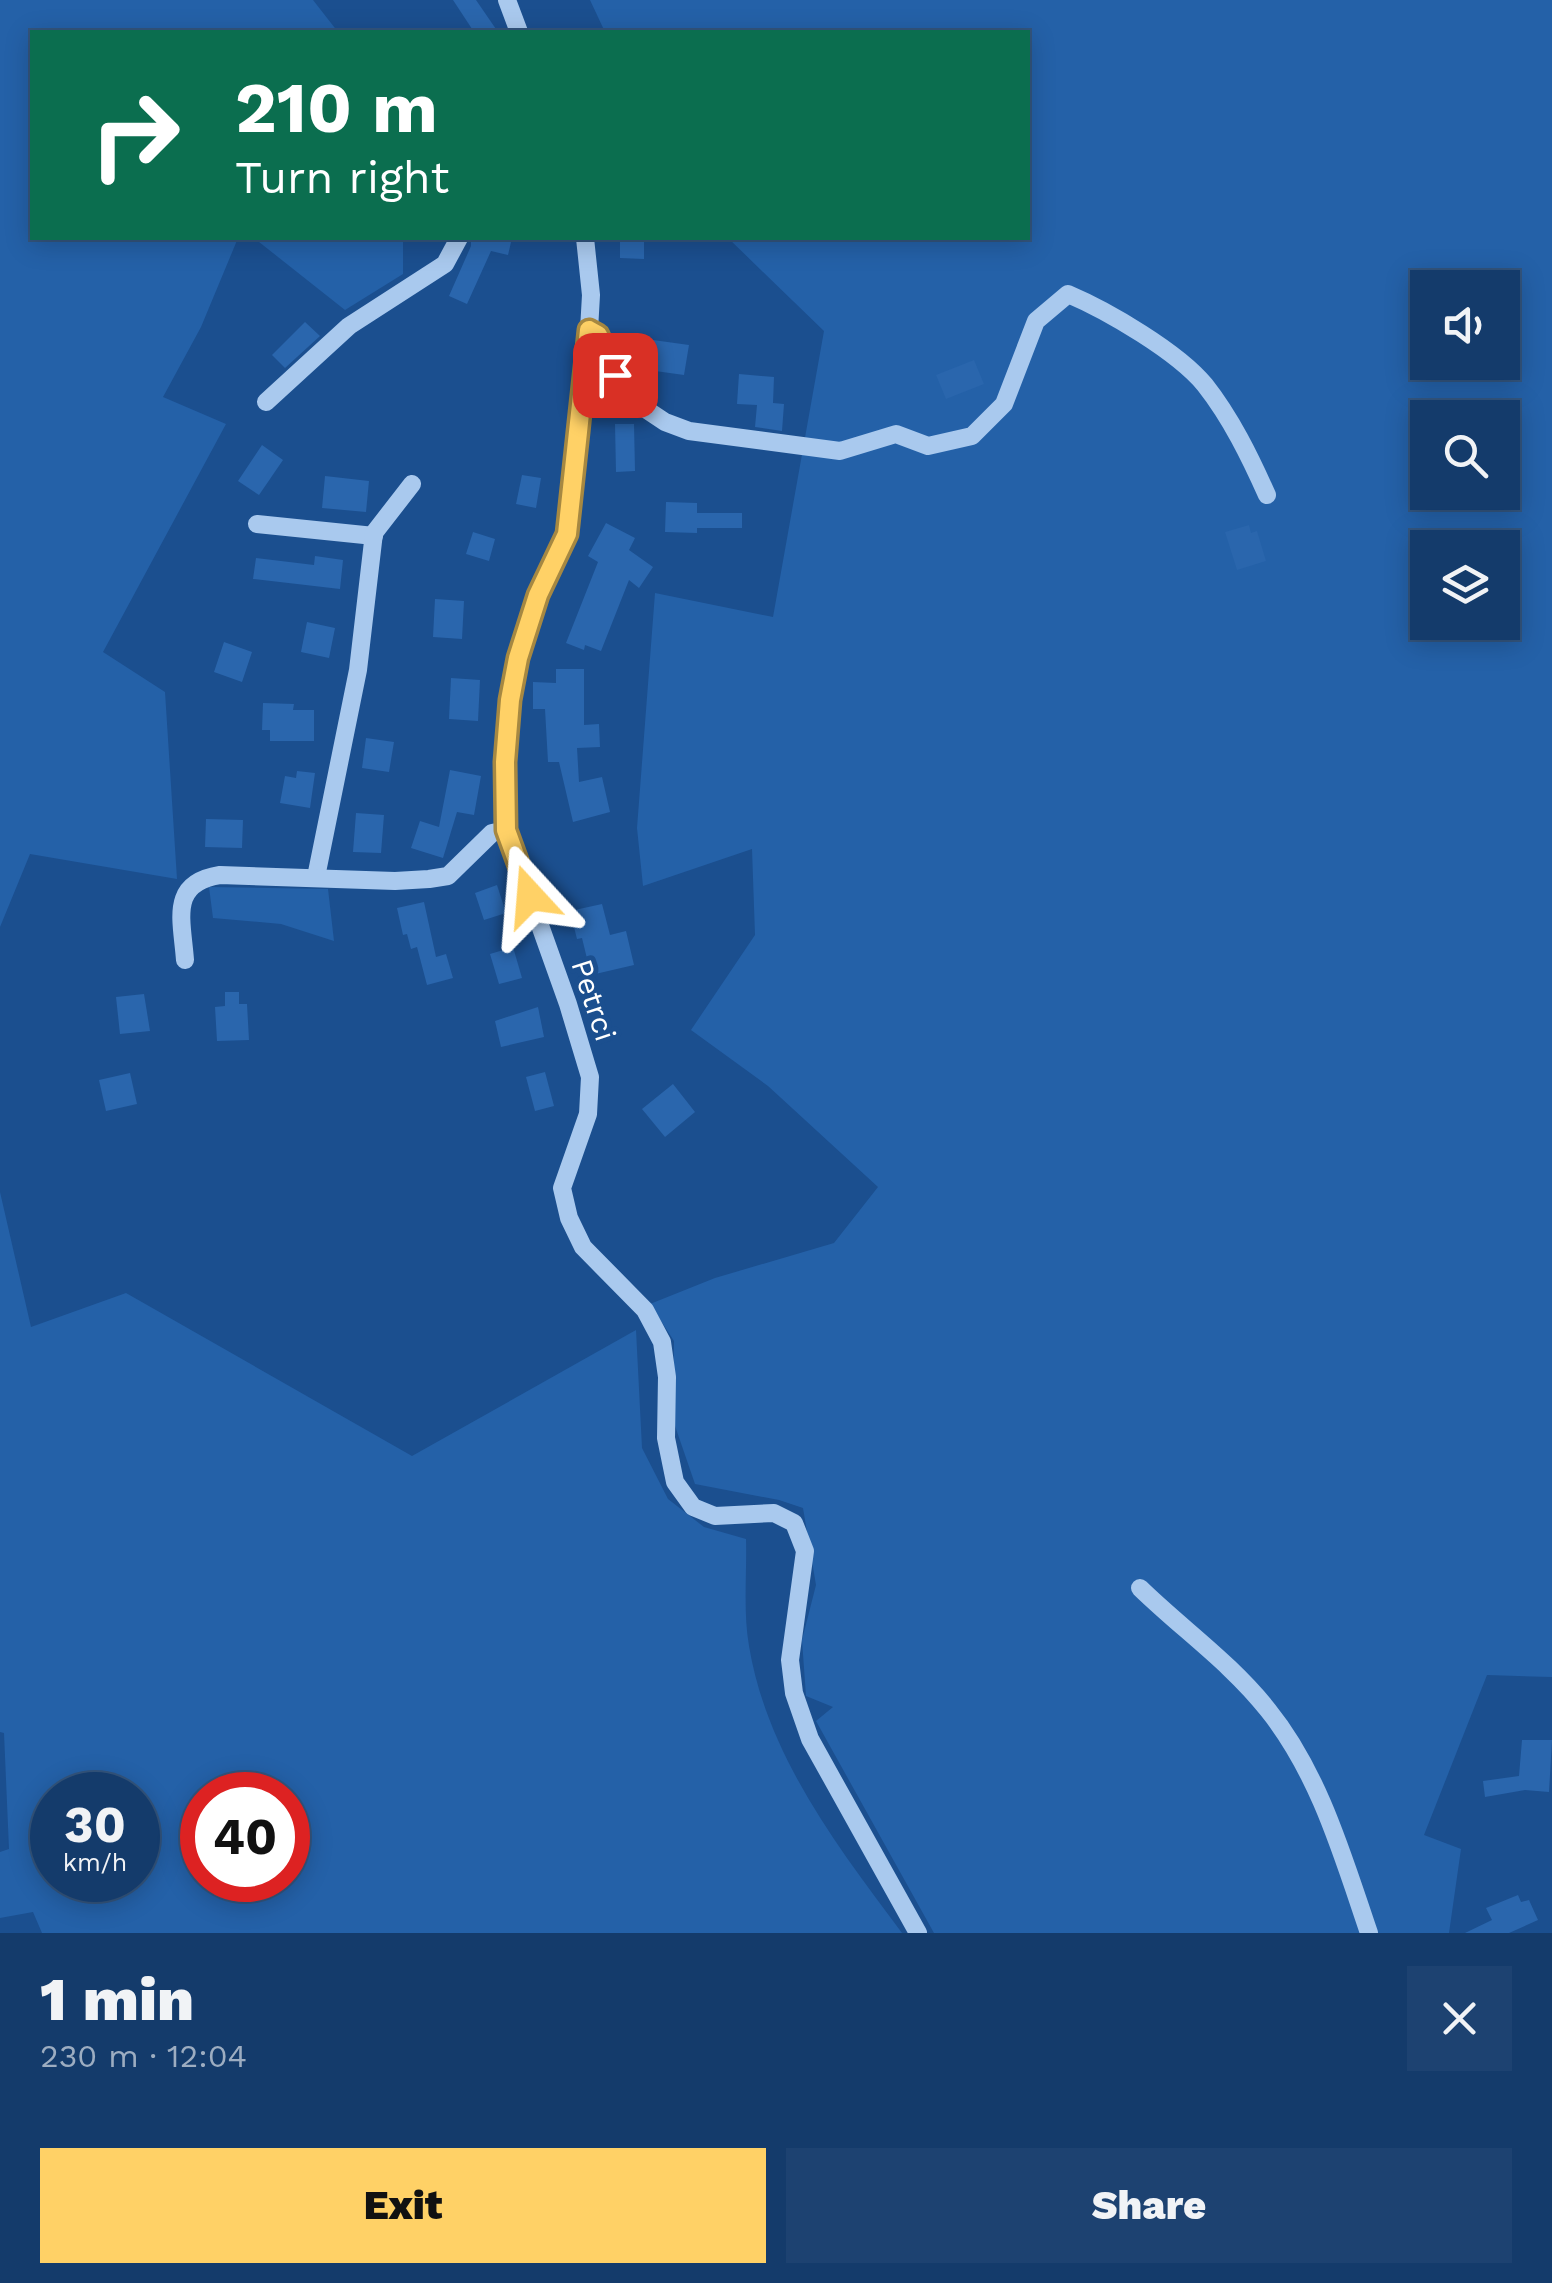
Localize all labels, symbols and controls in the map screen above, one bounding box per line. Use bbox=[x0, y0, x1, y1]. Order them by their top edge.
text: 210 m bbox=[235, 67, 438, 149]
icon: right bbox=[70, 70, 200, 200]
text: Turn right bbox=[235, 151, 449, 204]
map controls bbox=[1410, 270, 1520, 640]
button: sound bbox=[1410, 270, 1520, 380]
pin bbox=[573, 333, 658, 418]
icon: arrive bbox=[588, 348, 643, 403]
button: search bbox=[1410, 400, 1520, 510]
button: layers bbox=[1410, 530, 1520, 640]
position arrow bbox=[478, 844, 582, 948]
street label: Petrci bbox=[564, 955, 624, 1045]
speed limit sign: 40 bbox=[180, 1772, 310, 1902]
text: 30 bbox=[64, 1795, 126, 1854]
text: km/h bbox=[63, 1848, 127, 1877]
text: 1 min bbox=[40, 1964, 194, 2035]
button: close bbox=[1407, 1966, 1512, 2071]
text: 230 m · 12:04 bbox=[40, 2037, 247, 2075]
button: Exit bbox=[40, 2148, 766, 2263]
button: Share bbox=[786, 2148, 1512, 2263]

